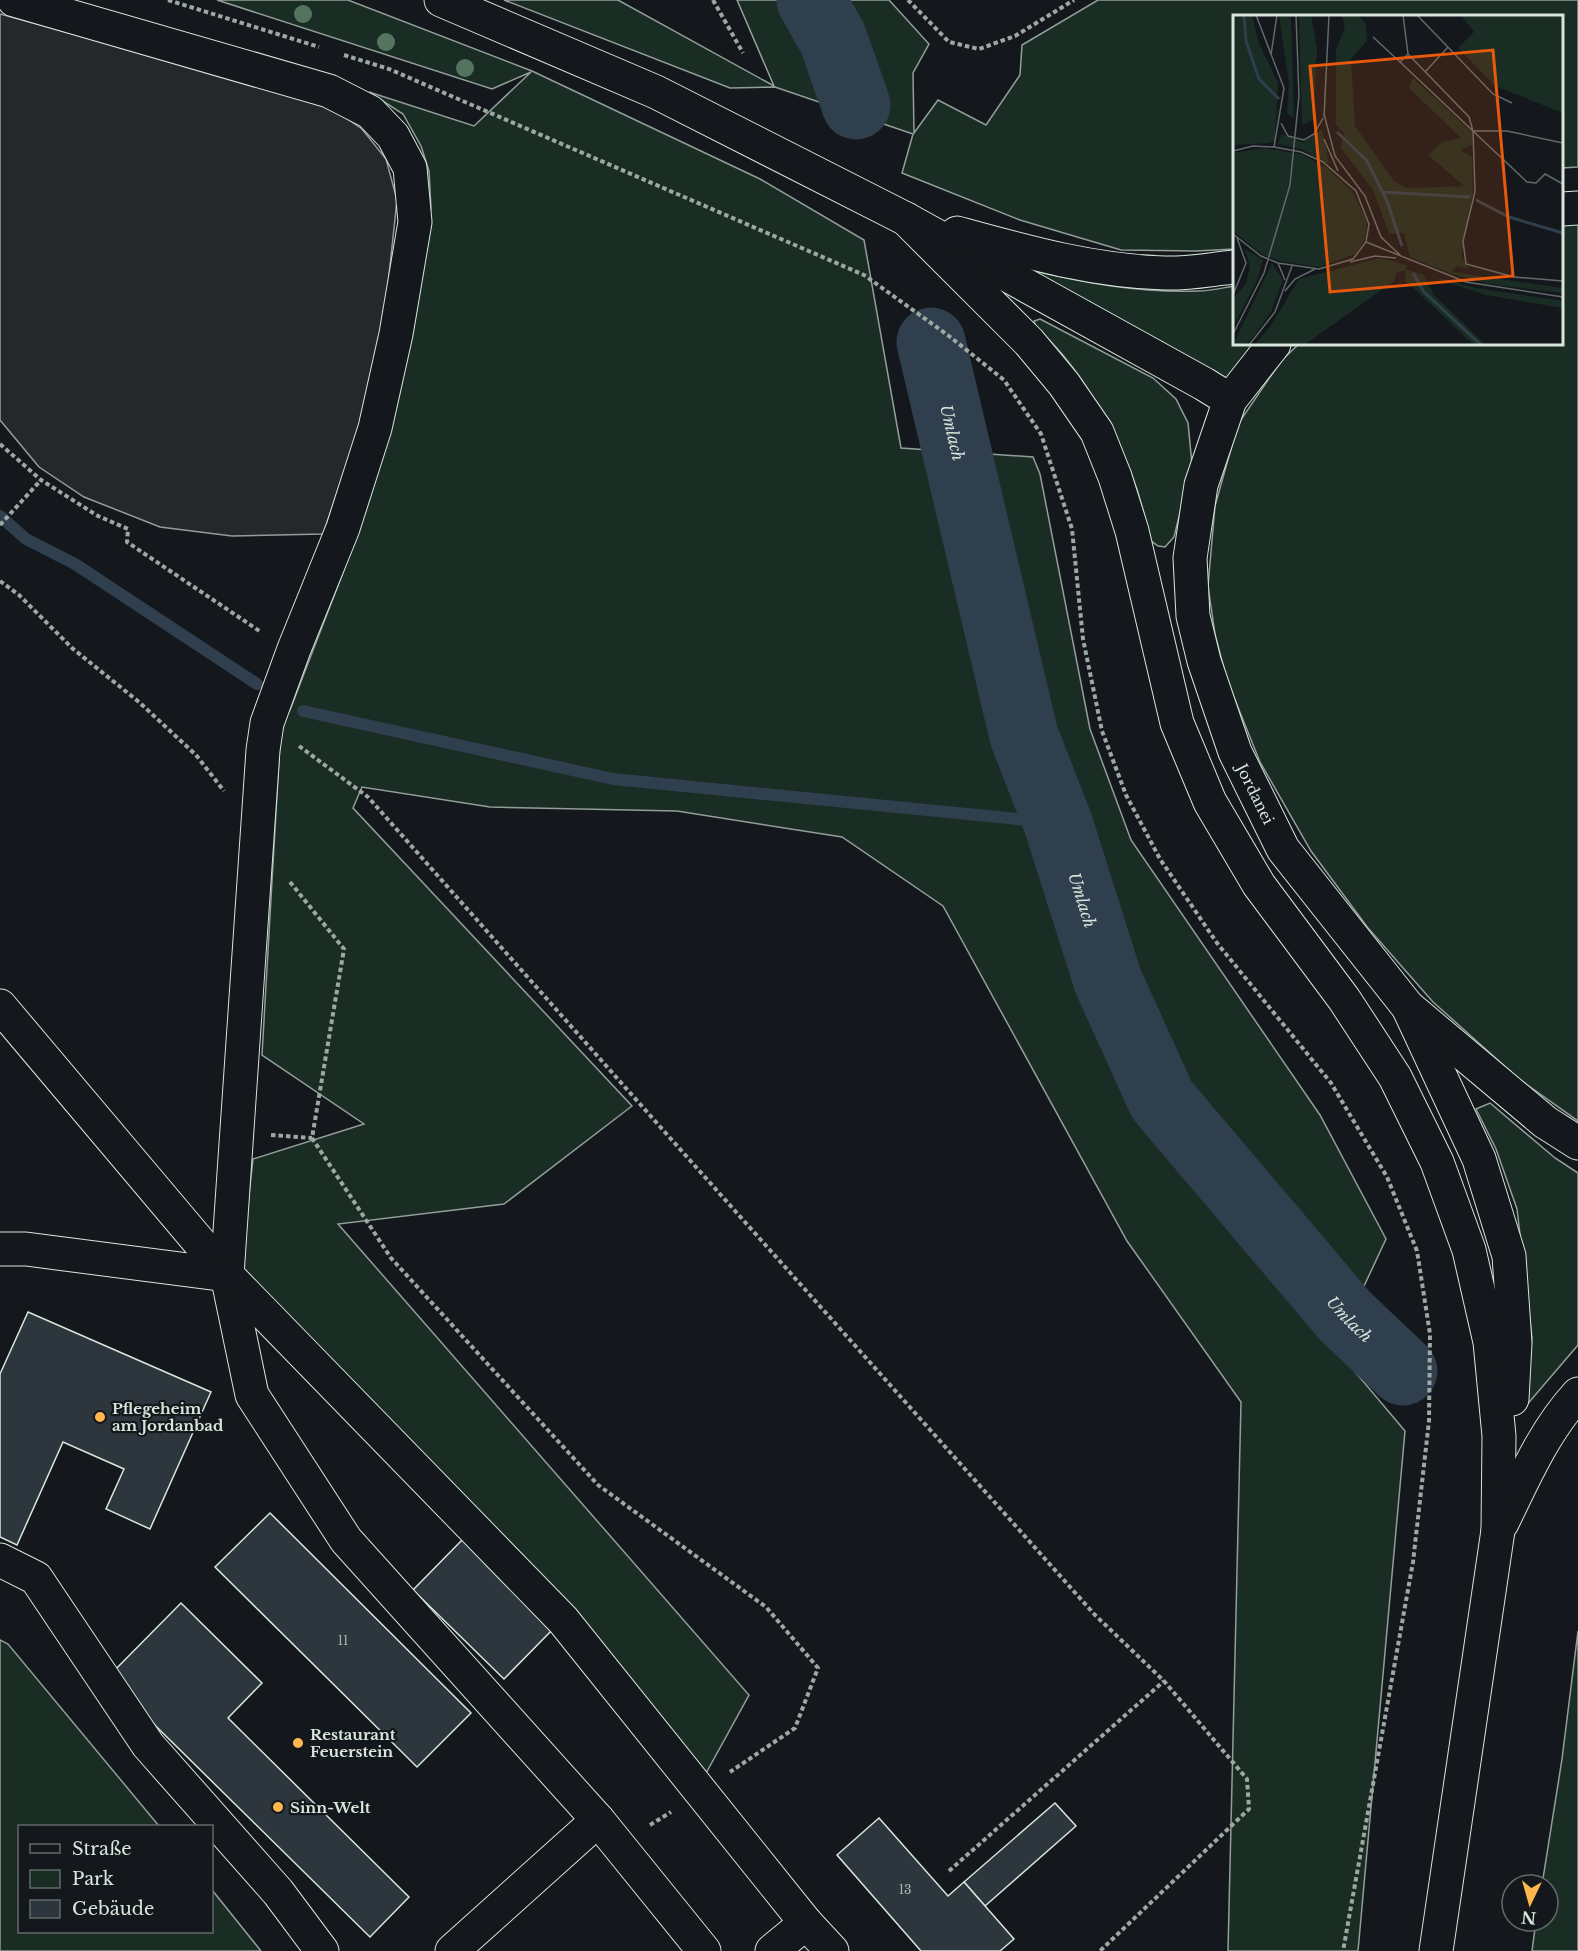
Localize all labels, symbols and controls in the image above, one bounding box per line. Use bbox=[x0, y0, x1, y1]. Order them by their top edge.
inset map bbox=[1233, 15, 1563, 345]
water label: Umlach bbox=[936, 402, 969, 463]
street label: Jordanei bbox=[1232, 759, 1279, 827]
water label: Umlach bbox=[1064, 870, 1101, 930]
water label: Umlach bbox=[1322, 1292, 1376, 1346]
place label: Pflegeheim am Jordanbad bbox=[112, 1399, 224, 1435]
marker: Pflegeheim am Jordanbad bbox=[93, 1410, 107, 1424]
house number: 11 bbox=[338, 1633, 348, 1648]
place label: Restaurant Feuerstein bbox=[310, 1725, 396, 1761]
marker: Restaurant Feuerstein bbox=[291, 1736, 305, 1750]
place label: Sinn-Welt bbox=[290, 1798, 371, 1817]
marker: Sinn-Welt bbox=[271, 1800, 285, 1814]
legend bbox=[18, 1825, 213, 1933]
text: Straße bbox=[72, 1838, 132, 1860]
text: Park bbox=[72, 1868, 114, 1890]
north arrow bbox=[1500, 1873, 1560, 1933]
house number: 13 bbox=[899, 1882, 911, 1897]
text: Gebäude bbox=[72, 1898, 154, 1920]
text: N bbox=[1520, 1907, 1537, 1929]

